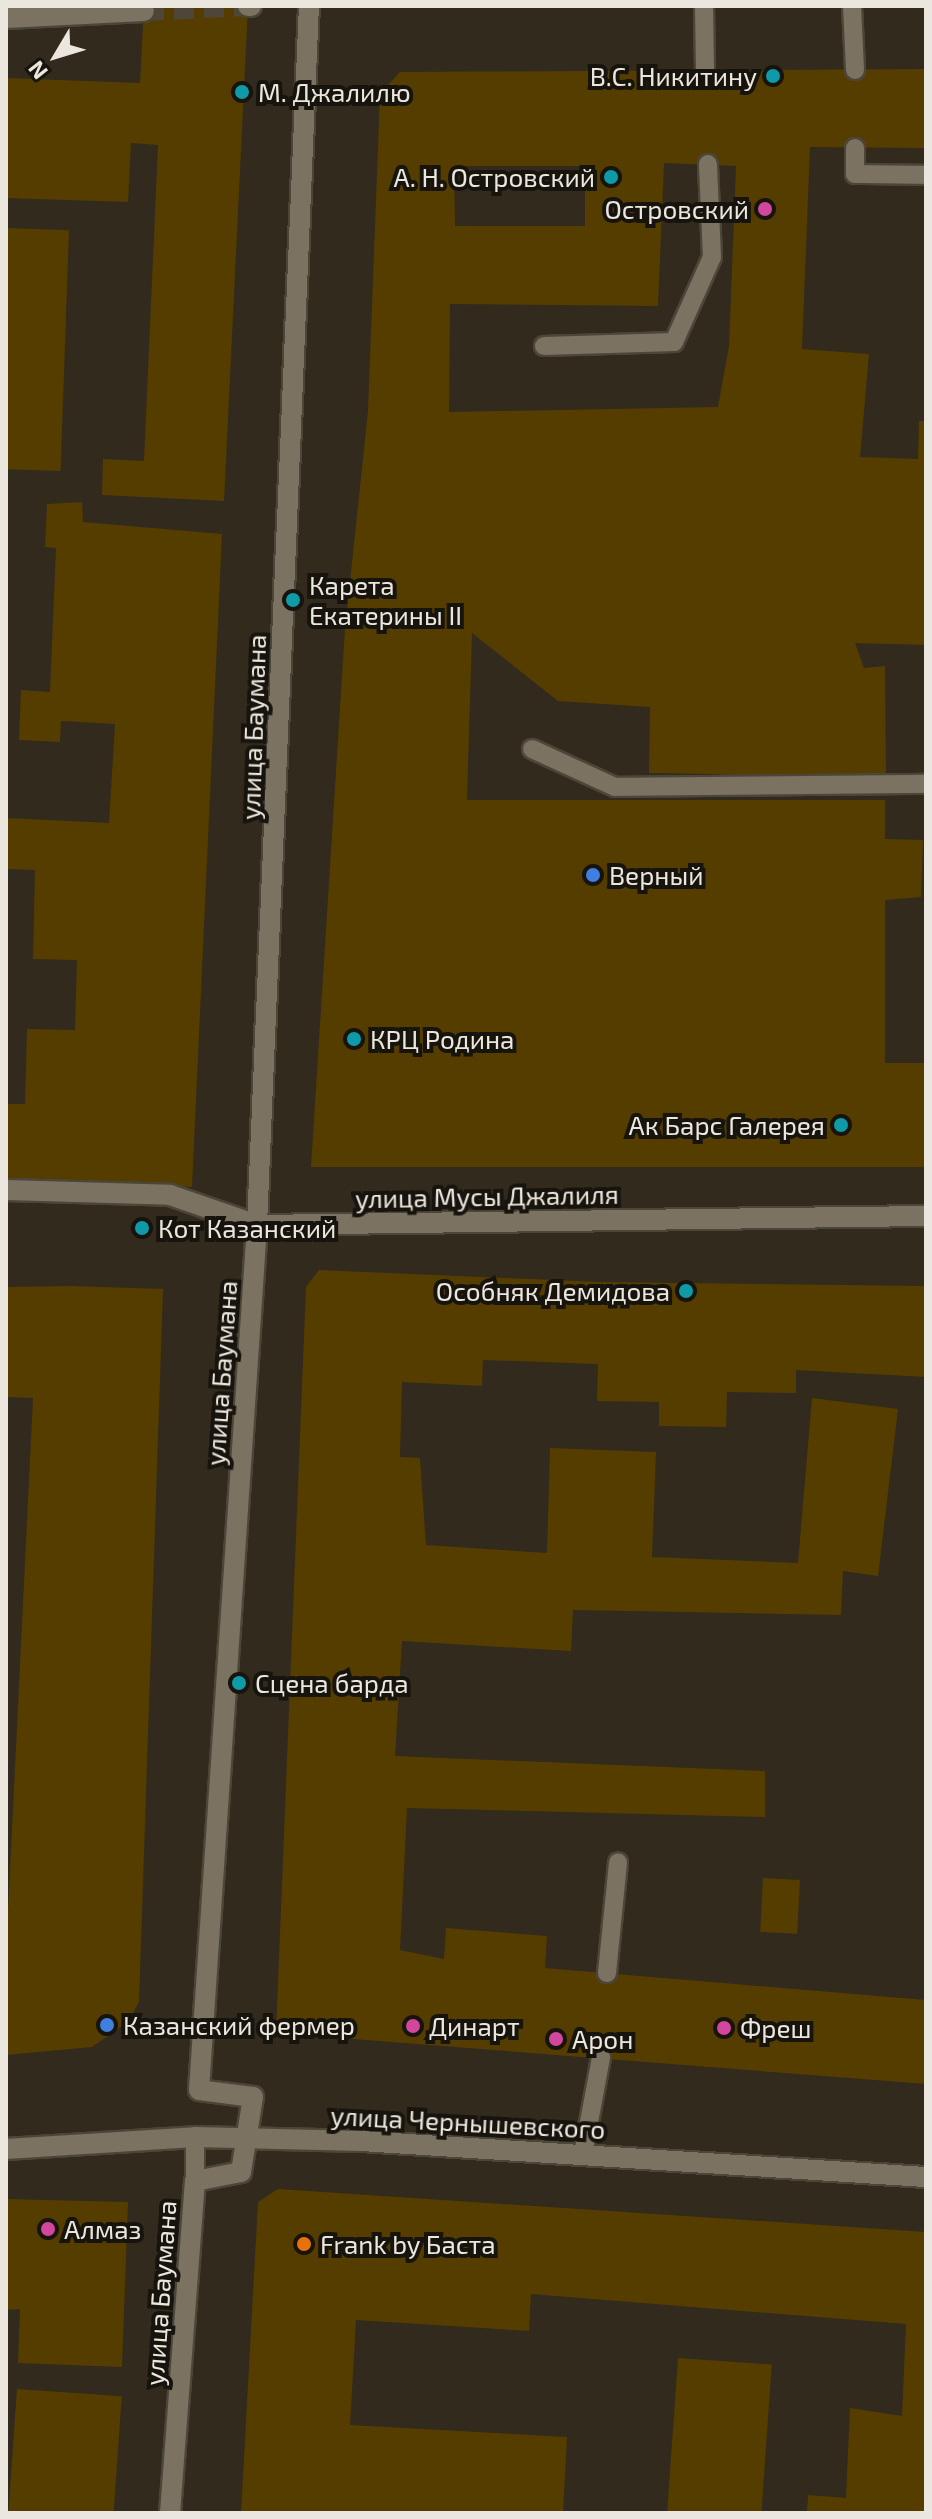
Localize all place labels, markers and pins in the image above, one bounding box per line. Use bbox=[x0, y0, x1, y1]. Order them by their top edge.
place label: В.С. Никитину bbox=[590, 60, 757, 92]
marker: В.С. Никитину bbox=[764, 67, 782, 85]
place label: М. Джалилю bbox=[258, 76, 411, 108]
marker: М. Джалилю bbox=[233, 83, 251, 101]
place label: А. Н. Островский bbox=[394, 161, 595, 193]
marker: А. Н. Островский bbox=[602, 168, 620, 186]
place label: Островский bbox=[605, 193, 749, 225]
marker: Островский bbox=[756, 200, 774, 218]
place label: Карета Екатерины II bbox=[309, 569, 462, 630]
marker: Карета Екатерины II bbox=[284, 591, 302, 609]
place label: Верный bbox=[609, 859, 703, 891]
marker: Верный bbox=[584, 866, 602, 884]
place label: КРЦ Родина bbox=[370, 1023, 514, 1055]
marker: КРЦ Родина bbox=[345, 1030, 363, 1048]
place label: Ак Барс Галерея bbox=[629, 1109, 825, 1141]
marker: Ак Барс Галерея bbox=[832, 1116, 850, 1134]
place label: Кот Казанский bbox=[158, 1212, 336, 1244]
marker: Кот Казанский bbox=[133, 1219, 151, 1237]
place label: Особняк Демидова bbox=[436, 1275, 670, 1307]
marker: Особняк Демидова bbox=[677, 1282, 695, 1300]
place label: Сцена барда bbox=[255, 1667, 409, 1699]
marker: Сцена барда bbox=[230, 1674, 248, 1692]
place label: Казанский фермер bbox=[123, 2009, 355, 2041]
place label: Динарт bbox=[429, 2010, 520, 2042]
place label: Фреш bbox=[740, 2012, 812, 2044]
marker: Казанский фермер bbox=[98, 2016, 116, 2034]
marker: Динарт bbox=[404, 2017, 422, 2035]
marker: Фреш bbox=[715, 2019, 733, 2037]
place label: Арон bbox=[572, 2023, 633, 2055]
marker: Арон bbox=[547, 2030, 565, 2048]
place label: Алмаз bbox=[64, 2213, 141, 2245]
marker: Алмаз bbox=[39, 2220, 57, 2238]
place label: Frank by Баста bbox=[320, 2228, 496, 2260]
marker: Frank by Баста bbox=[295, 2235, 313, 2253]

